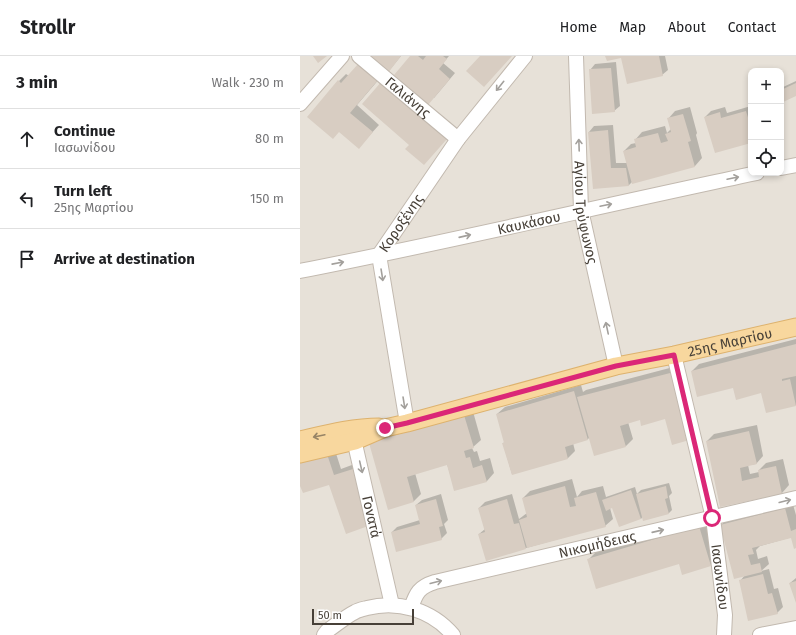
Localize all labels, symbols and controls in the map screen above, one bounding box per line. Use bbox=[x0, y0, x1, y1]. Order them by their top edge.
text: Strollr bbox=[20, 16, 75, 39]
text: Home bbox=[560, 19, 597, 36]
text: Map bbox=[619, 19, 646, 36]
text: About bbox=[668, 19, 706, 36]
text: Contact bbox=[728, 19, 776, 36]
map controls bbox=[748, 68, 784, 176]
button: + bbox=[748, 68, 784, 104]
text: 3 min bbox=[16, 72, 58, 93]
street label: Γαλιάνης bbox=[381, 73, 434, 122]
text: Walk · 230 m bbox=[212, 75, 284, 90]
one-way arrow bbox=[496, 81, 505, 92]
button: − bbox=[748, 104, 784, 140]
text: Continue bbox=[54, 122, 115, 140]
icon: ahead bbox=[16, 128, 38, 150]
text: 80 m bbox=[255, 131, 284, 146]
one-way arrow bbox=[575, 139, 583, 152]
text: Ιασωνίδου bbox=[54, 140, 116, 155]
button: locate bbox=[748, 140, 784, 176]
street label: Αγίου Τρύφωνος bbox=[570, 161, 601, 266]
one-way arrow bbox=[726, 174, 739, 182]
text: Turn left bbox=[54, 182, 112, 200]
icon: left bbox=[16, 188, 38, 210]
text: 150 m bbox=[250, 191, 284, 206]
street label: Κοροξένης bbox=[375, 191, 427, 256]
text: 25ης Μαρτίου bbox=[54, 200, 134, 215]
one-way arrow bbox=[599, 201, 612, 209]
street label: Καυκάσου bbox=[496, 208, 562, 238]
one-way arrow bbox=[459, 232, 472, 240]
icon: arrive bbox=[16, 248, 38, 270]
text: Arrive at destination bbox=[54, 250, 195, 268]
one-way arrow bbox=[331, 259, 344, 267]
one-way arrow bbox=[378, 268, 386, 281]
one-way arrow bbox=[603, 322, 611, 335]
street label: 25ης Μαρτίου bbox=[686, 325, 774, 361]
one-way arrow bbox=[400, 396, 408, 409]
route end bbox=[376, 419, 394, 437]
one-way arrow bbox=[312, 432, 325, 440]
one-way arrow bbox=[358, 460, 365, 473]
street label: Γονατά bbox=[358, 494, 384, 540]
one-way arrow bbox=[778, 496, 791, 504]
route start bbox=[703, 509, 721, 527]
one-way arrow bbox=[651, 526, 664, 534]
street label: Νικομήδειας bbox=[557, 527, 638, 562]
street label: Ιασωνίδου bbox=[707, 543, 732, 611]
one-way arrow bbox=[429, 578, 442, 585]
scale bar bbox=[312, 607, 414, 626]
text: 50 m bbox=[318, 609, 342, 622]

